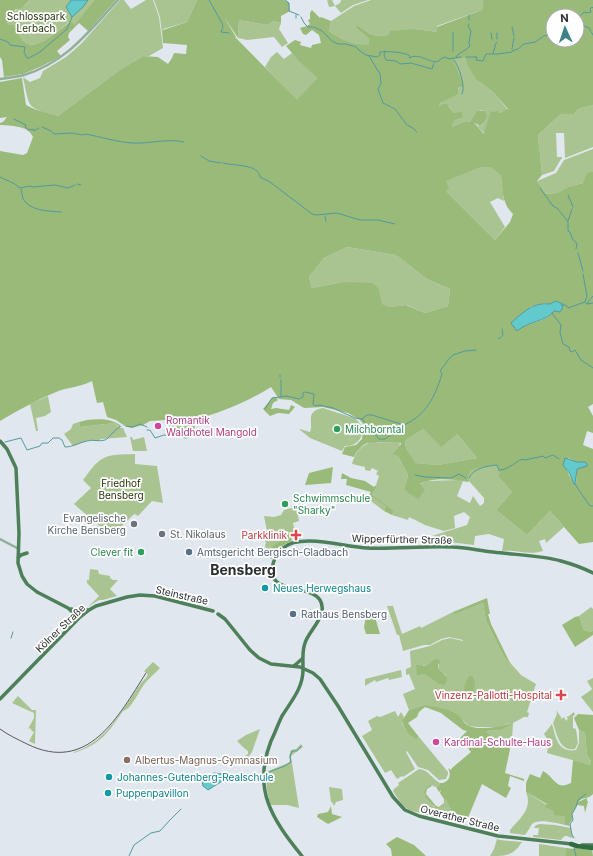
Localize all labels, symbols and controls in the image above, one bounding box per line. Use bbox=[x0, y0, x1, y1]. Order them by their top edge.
north arrow bbox=[545, 8, 585, 48]
park label: Schlosspark Lerbach bbox=[7, 10, 66, 34]
text: N bbox=[560, 11, 569, 25]
place label: Romantik Waldhotel Mangold bbox=[166, 414, 257, 438]
marker: Romantik Waldhotel Mangold bbox=[153, 421, 163, 431]
place label: Milchborntal bbox=[345, 423, 404, 435]
marker: Milchborntal bbox=[332, 424, 342, 434]
park label: Friedhof Bensberg bbox=[98, 477, 144, 501]
place label: Schwimmschule "Sharky" bbox=[293, 492, 370, 516]
marker: Schwimmschule "Sharky" bbox=[280, 499, 290, 509]
place label: Evangelische Kirche Bensberg bbox=[48, 512, 126, 536]
marker: Evangelische Kirche Bensberg bbox=[129, 519, 139, 529]
place label: St. Nikolaus bbox=[170, 528, 226, 540]
marker: St. Nikolaus bbox=[157, 529, 167, 539]
place label: Parkklinik bbox=[241, 529, 288, 541]
marker: Parkklinik bbox=[290, 529, 302, 541]
street label: Wipperfürther Straße bbox=[352, 532, 452, 546]
place label: Clever fit bbox=[90, 546, 134, 558]
place label: Amtsgericht Bergisch-Gladbach bbox=[197, 546, 348, 558]
marker: Clever fit bbox=[136, 547, 146, 557]
marker: Amtsgericht Bergisch-Gladbach bbox=[184, 547, 194, 557]
district label: Bensberg bbox=[210, 561, 276, 578]
place label: Neues Herwegshaus bbox=[273, 582, 371, 594]
street label: Steinstraße bbox=[155, 583, 210, 607]
marker: Neues Herwegshaus bbox=[260, 583, 270, 593]
street label: Kölner Straße bbox=[33, 601, 87, 655]
place label: Rathaus Bensberg bbox=[301, 608, 387, 620]
marker: Rathaus Bensberg bbox=[288, 609, 298, 619]
place label: Vinzenz-Pallotti-Hospital bbox=[435, 689, 552, 701]
marker: Vinzenz-Pallotti-Hospital bbox=[555, 689, 567, 701]
place label: Kardinal-Schulte-Haus bbox=[444, 736, 551, 748]
marker: Kardinal-Schulte-Haus bbox=[431, 737, 441, 747]
place label: Albertus-Magnus-Gymnasium bbox=[135, 754, 277, 766]
marker: Albertus-Magnus-Gymnasium bbox=[122, 755, 132, 765]
place label: Johannes-Gutenberg-Realschule bbox=[117, 771, 274, 783]
marker: Johannes-Gutenberg-Realschule bbox=[104, 772, 114, 782]
place label: Puppenpavillon bbox=[116, 787, 189, 799]
marker: Puppenpavillon bbox=[103, 788, 113, 798]
street label: Overather Straße bbox=[419, 802, 501, 834]

